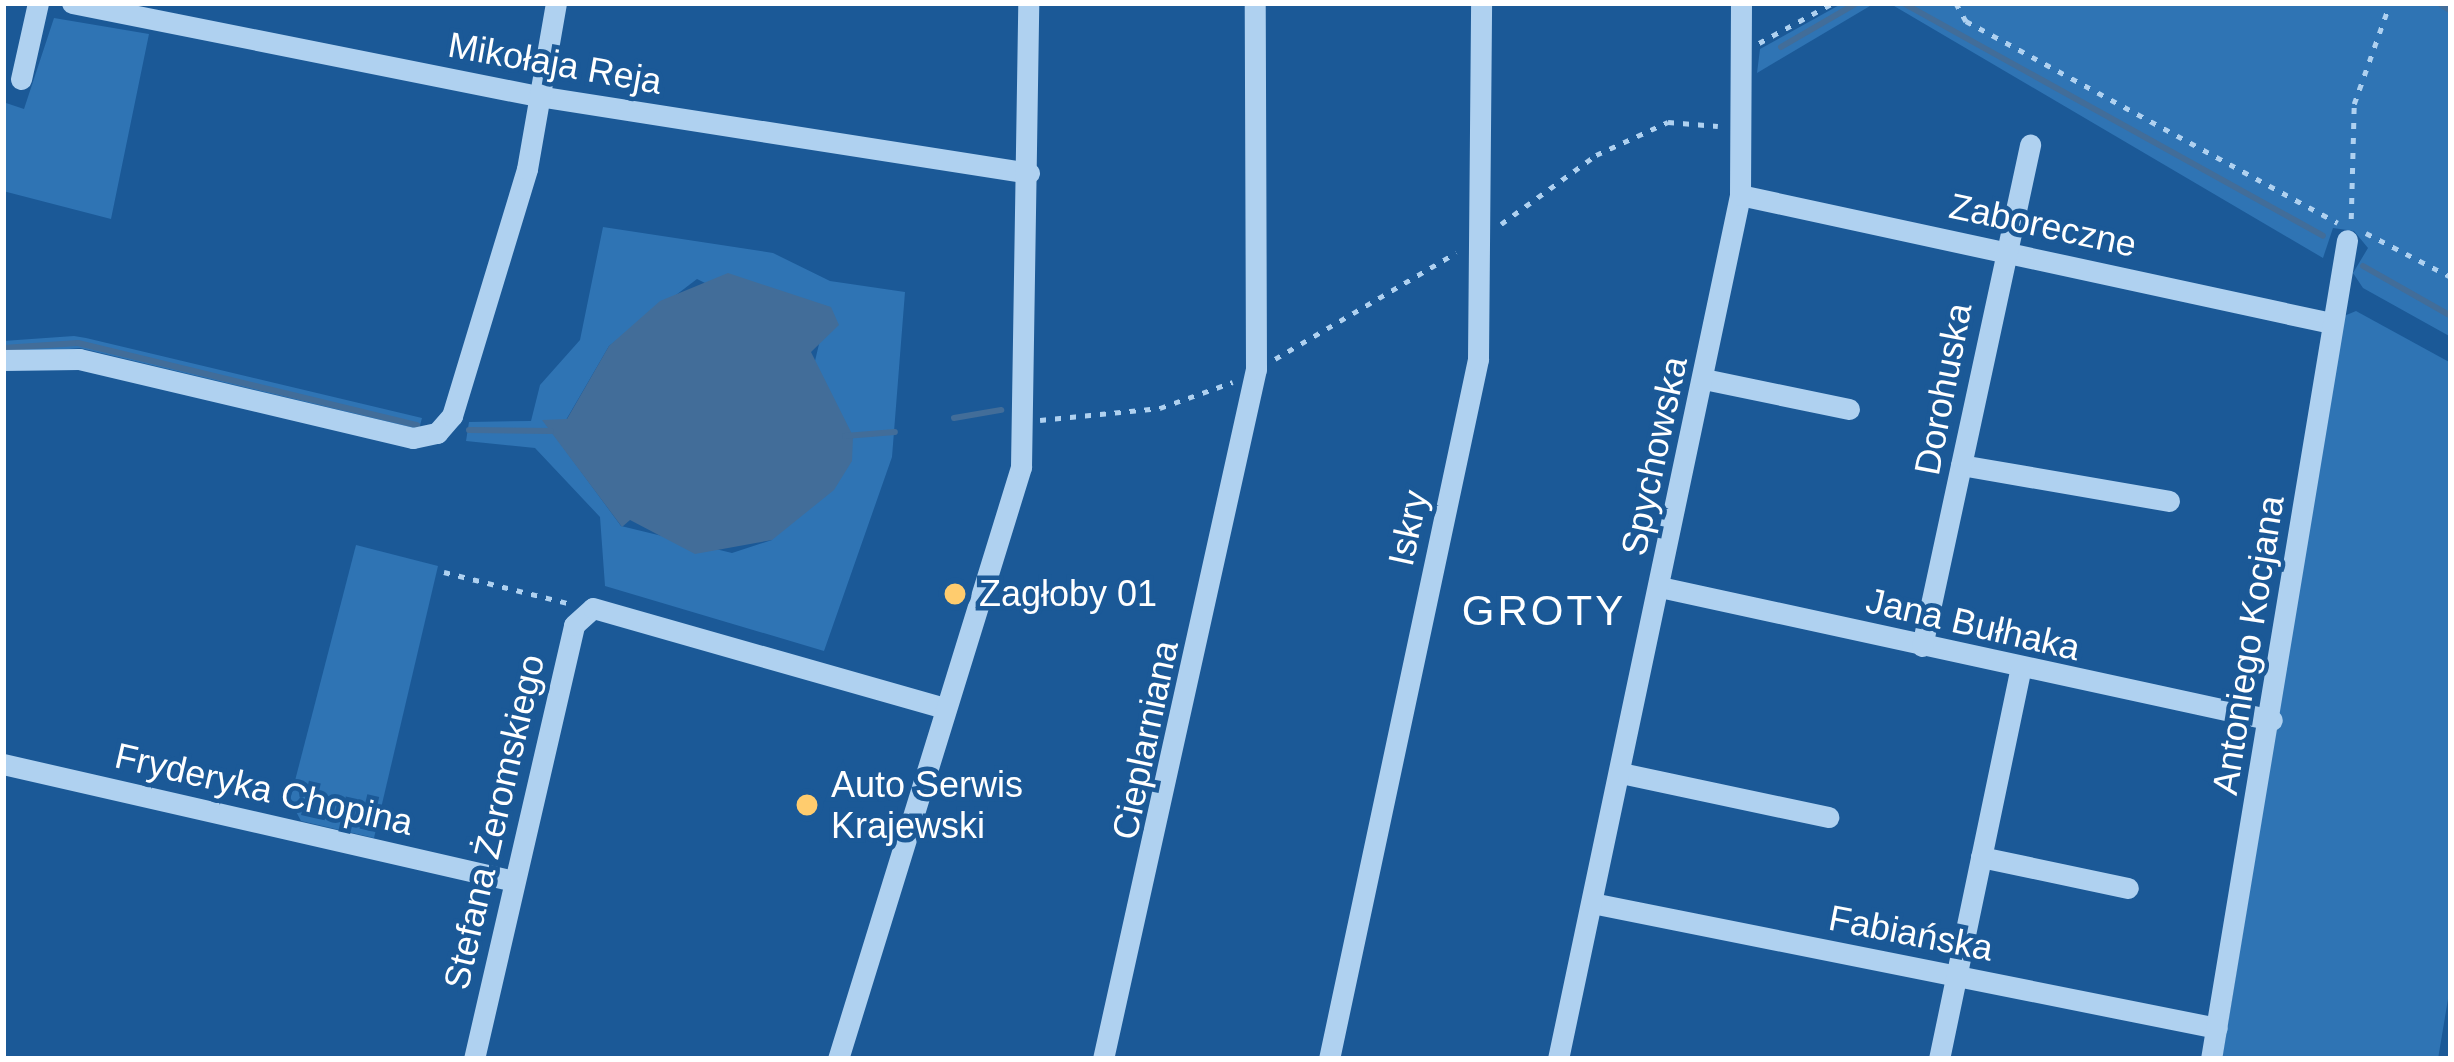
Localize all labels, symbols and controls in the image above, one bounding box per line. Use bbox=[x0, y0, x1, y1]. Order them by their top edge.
street label: Mikołaja Reja bbox=[445, 23, 665, 103]
street label: Zaboreczne bbox=[1946, 184, 2140, 266]
street label: Dorohuska bbox=[1905, 299, 1981, 479]
street label: Spychowska bbox=[1612, 353, 1696, 559]
street label: Iskry bbox=[1379, 486, 1437, 570]
street label: Antoniego Kocjana bbox=[2203, 492, 2293, 798]
place label: Zagłoby 01 bbox=[979, 572, 1157, 616]
street label: Jana Bułhaka bbox=[1862, 578, 2084, 670]
marker: Zagłoby 01 bbox=[942, 581, 968, 607]
district label: GROTY bbox=[1462, 586, 1626, 636]
street label: Cieplarniana bbox=[1103, 637, 1187, 843]
street label: Stefana Żeromskiego bbox=[434, 650, 554, 994]
street label: Fryderyka Chopina bbox=[111, 734, 417, 844]
place label: Auto Serwis Krajewski bbox=[831, 762, 1023, 847]
marker: Auto Serwis Krajewski bbox=[794, 792, 820, 818]
street label: Fabiańska bbox=[1825, 896, 1997, 970]

